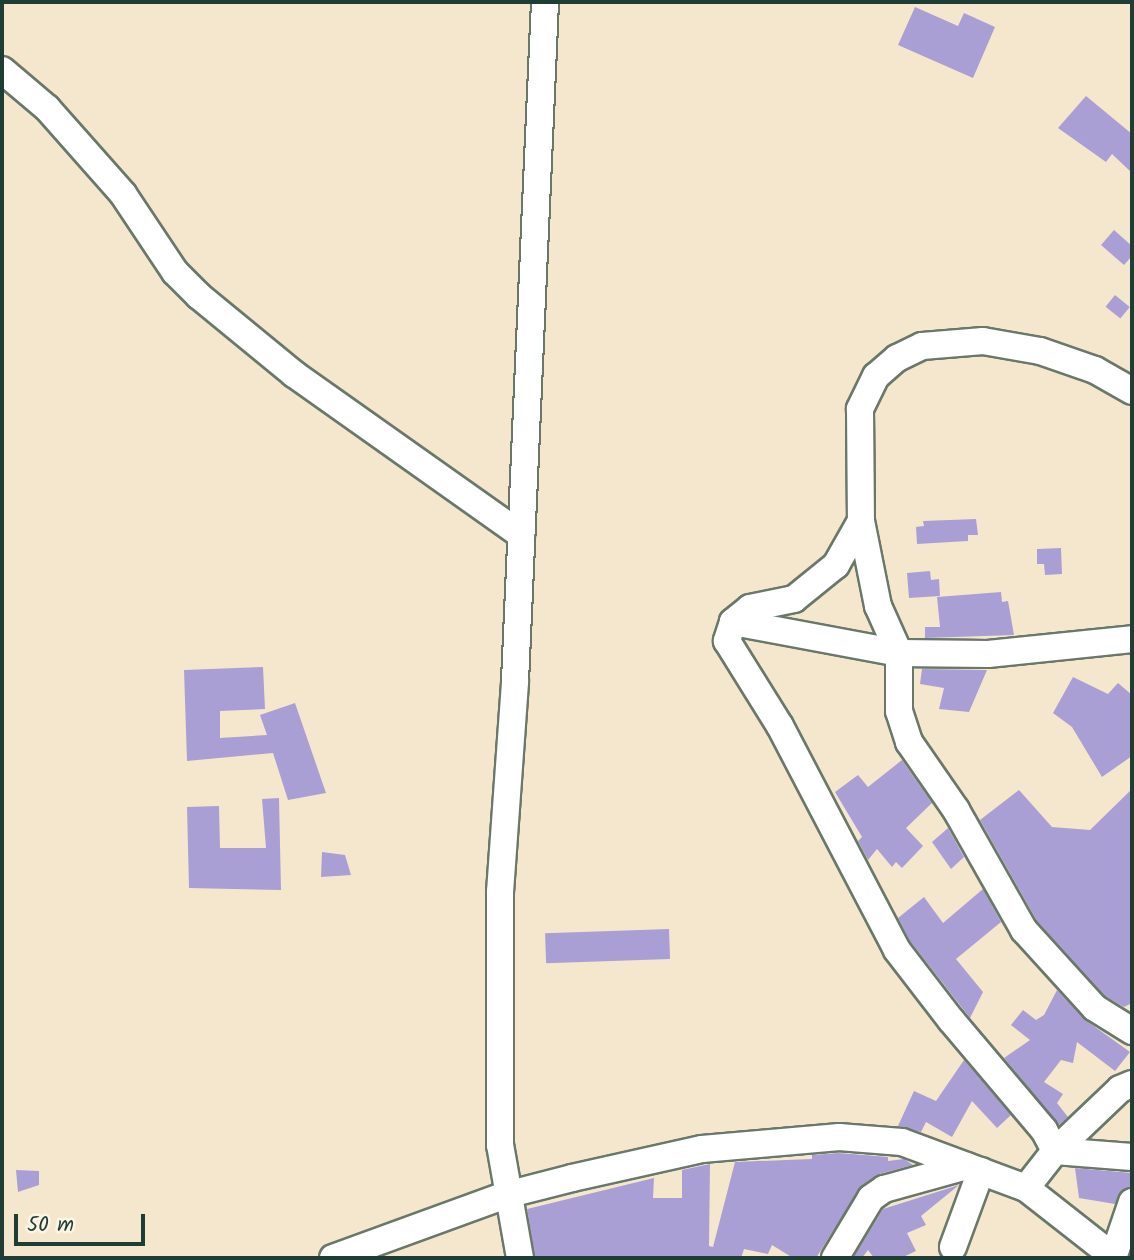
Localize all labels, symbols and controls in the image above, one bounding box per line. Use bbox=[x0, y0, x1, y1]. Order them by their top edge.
scale bar bbox=[18, 1200, 149, 1244]
text: 50 m bbox=[27, 1209, 74, 1242]

